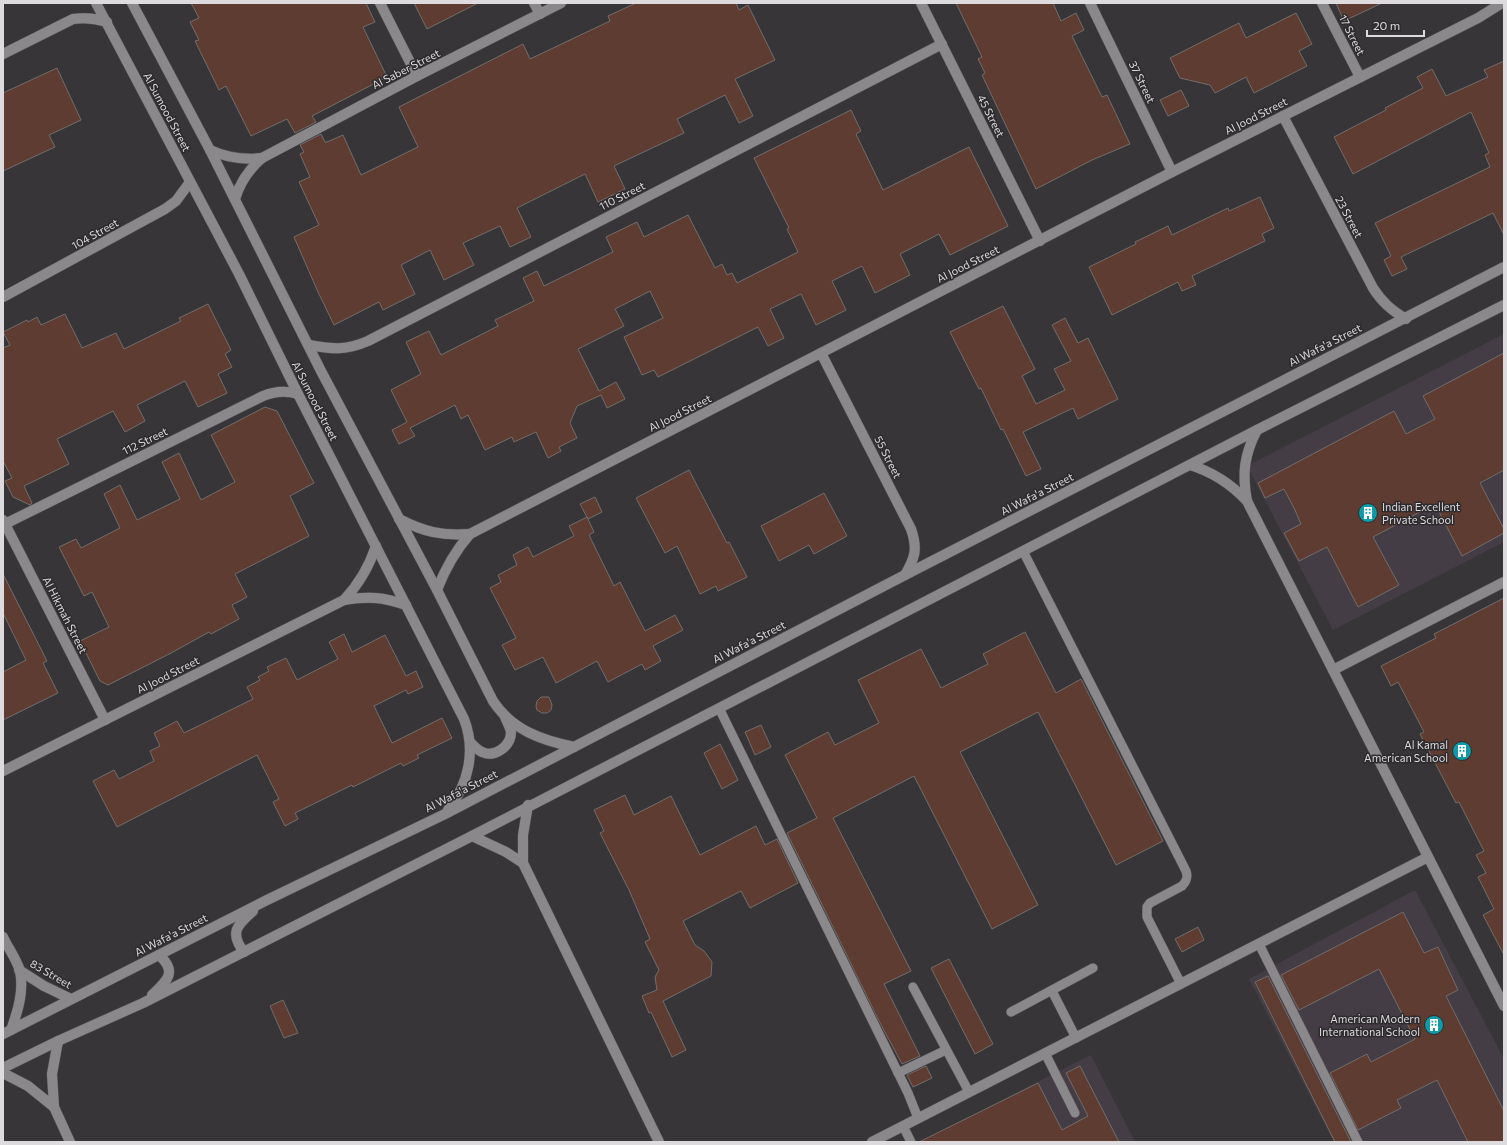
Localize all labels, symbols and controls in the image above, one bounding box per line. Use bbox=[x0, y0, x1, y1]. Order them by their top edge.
street label: 17 Street bbox=[1337, 12, 1368, 58]
scale bar bbox=[1367, 12, 1424, 38]
text: 20 m bbox=[1373, 18, 1400, 32]
street label: Al Saber Street bbox=[370, 46, 442, 91]
street label: 37 Street bbox=[1127, 59, 1158, 105]
street label: Al Sumood Street bbox=[141, 70, 194, 154]
street label: 45 Street bbox=[975, 92, 1008, 140]
street label: Al Jood Street bbox=[1222, 94, 1290, 138]
street label: 110 Street bbox=[597, 178, 647, 213]
street label: 23 Street bbox=[1333, 194, 1366, 240]
street label: 104 Street bbox=[69, 215, 121, 252]
street label: Al Jood Street bbox=[934, 242, 1002, 286]
street label: Al Wafa'a Street bbox=[1286, 320, 1364, 369]
street label: Al Sumood Street bbox=[290, 359, 341, 443]
street label: Al Jood Street bbox=[646, 391, 714, 435]
street label: 112 Street bbox=[120, 424, 170, 457]
street label: 55 Street bbox=[872, 433, 905, 481]
street label: Al Wafa'a Street bbox=[998, 469, 1076, 518]
place label: Indian Excellent Private School bbox=[1382, 500, 1461, 526]
building icon: Indian Excellent Private School bbox=[1357, 502, 1379, 524]
street label: Al Hikmah Street bbox=[40, 574, 91, 656]
street label: Al Wafa'a Street bbox=[710, 617, 788, 666]
street label: Al Jood Street bbox=[134, 653, 202, 697]
place label: Al Kamal American School bbox=[1364, 738, 1448, 764]
building icon: Al Kamal American School bbox=[1451, 740, 1473, 762]
street label: Al Wafa'a Street bbox=[422, 766, 500, 815]
street label: Al Wafa'a Street bbox=[132, 910, 210, 959]
street label: 83 Street bbox=[28, 956, 75, 991]
place label: American Modern International School bbox=[1319, 1012, 1420, 1038]
building icon: American Modern International School bbox=[1423, 1014, 1445, 1036]

